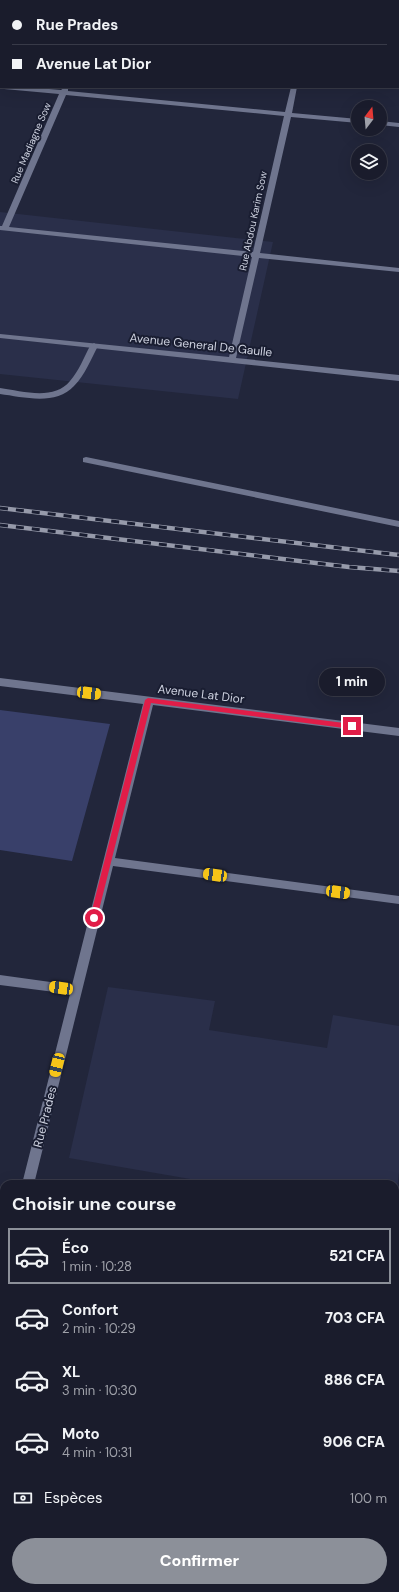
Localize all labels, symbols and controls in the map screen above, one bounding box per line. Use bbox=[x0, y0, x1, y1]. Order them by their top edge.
text: Rue Prades bbox=[36, 15, 118, 35]
text: Avenue Lat Dior bbox=[36, 54, 151, 74]
street label: Rue Madiagne Sow bbox=[8, 100, 54, 185]
north arrow bbox=[351, 100, 387, 136]
map controls bbox=[351, 100, 387, 180]
button: layers bbox=[351, 144, 387, 180]
street label: Rue Abdou Karim Sow bbox=[236, 170, 270, 272]
street label: Avenue General De Gaulle bbox=[129, 330, 273, 360]
callout: 1 min bbox=[319, 668, 385, 696]
text: 1 min bbox=[336, 673, 368, 690]
street label: Avenue Lat Dior bbox=[157, 681, 246, 707]
car bbox=[76, 686, 102, 700]
route end bbox=[343, 717, 361, 735]
car bbox=[202, 867, 228, 883]
car bbox=[325, 884, 351, 900]
route start bbox=[85, 909, 103, 927]
car bbox=[48, 980, 74, 996]
car bbox=[48, 1052, 66, 1078]
street label: Rue Prades bbox=[30, 1085, 60, 1149]
text: Choisir une course bbox=[12, 1192, 176, 1216]
icon: car bbox=[14, 1238, 50, 1274]
text: Éco bbox=[62, 1238, 89, 1258]
text: 521 CFA bbox=[329, 1246, 385, 1266]
text: 1 min · 10:28 bbox=[62, 1258, 132, 1275]
icon: car bbox=[14, 1300, 50, 1336]
text: Confort bbox=[62, 1300, 119, 1320]
text: 703 CFA bbox=[325, 1308, 385, 1328]
text: 2 min · 10:29 bbox=[62, 1320, 136, 1337]
icon: car bbox=[14, 1362, 50, 1398]
text: XL bbox=[62, 1362, 80, 1382]
text: 886 CFA bbox=[324, 1370, 385, 1390]
text: 3 min · 10:30 bbox=[62, 1382, 137, 1399]
icon: car bbox=[14, 1424, 50, 1460]
text: Moto bbox=[62, 1424, 100, 1444]
text: 906 CFA bbox=[323, 1432, 385, 1452]
text: 4 min · 10:31 bbox=[62, 1444, 132, 1461]
icon: cash bbox=[12, 1487, 34, 1509]
text: Espèces bbox=[44, 1488, 103, 1508]
text: 100 m bbox=[350, 1490, 387, 1507]
button: Confirmer bbox=[12, 1538, 387, 1584]

